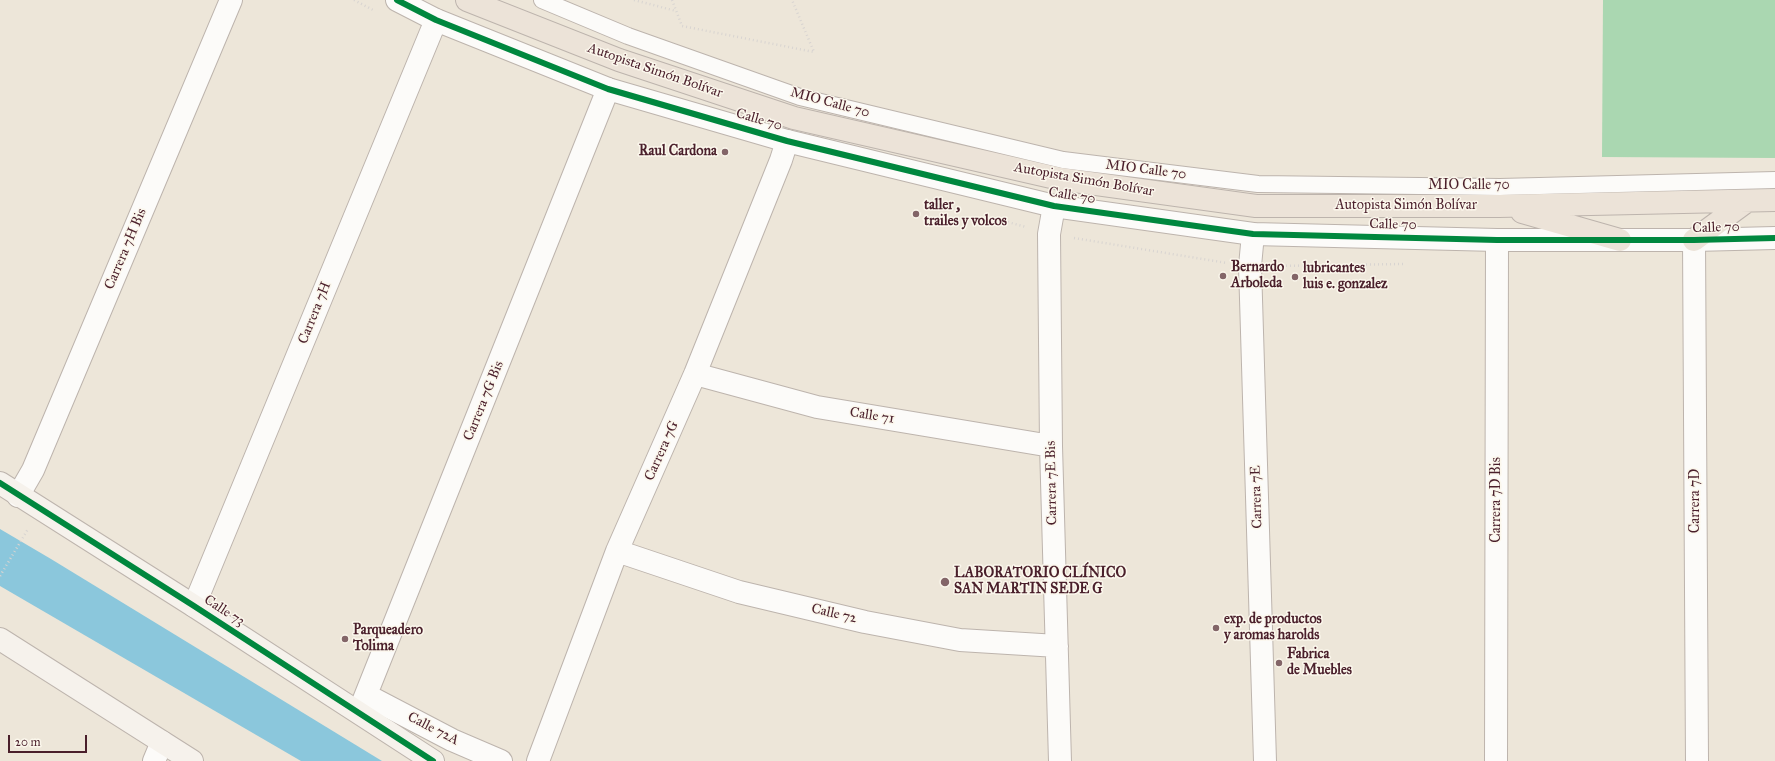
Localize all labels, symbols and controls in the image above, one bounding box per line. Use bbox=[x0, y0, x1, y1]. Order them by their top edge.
street label: Autopista Simón Bolívar bbox=[585, 40, 725, 102]
street label: MIO Calle 70 bbox=[789, 84, 871, 122]
street label: Calle 70 bbox=[734, 105, 784, 135]
place label: Raul Cardona bbox=[639, 144, 717, 160]
marker: Raul Cardona bbox=[720, 147, 730, 157]
street label: MIO Calle 70 bbox=[1105, 157, 1187, 183]
street label: Autopista Simón Bolívar bbox=[1013, 159, 1155, 201]
street label: MIO Calle 70 bbox=[1428, 178, 1510, 194]
street label: Calle 70 bbox=[1047, 184, 1097, 208]
place label: taller , trailes y volcos bbox=[924, 198, 1007, 230]
street label: Autopista Simón Bolívar bbox=[1335, 198, 1477, 214]
street label: Carrera 7H Bis bbox=[101, 206, 151, 292]
marker: taller , trailes y volcos bbox=[911, 209, 921, 219]
street label: Calle 70 bbox=[1369, 216, 1417, 234]
street label: Calle 70 bbox=[1692, 219, 1740, 237]
place label: Bernardo Arboleda bbox=[1231, 260, 1284, 292]
place label: lubricantes luis e. gonzalez bbox=[1303, 261, 1388, 294]
marker: Bernardo Arboleda bbox=[1218, 271, 1228, 281]
marker: lubricantes luis e. gonzalez bbox=[1290, 272, 1300, 282]
street label: Carrera 7H bbox=[295, 280, 335, 346]
street label: Carrera 7G Bis bbox=[460, 359, 508, 443]
street label: Calle 71 bbox=[849, 404, 895, 428]
street label: Carrera 7G bbox=[641, 419, 683, 483]
street label: Carrera 7E Bis bbox=[1043, 441, 1061, 525]
street label: Carrera 7D Bis bbox=[1489, 457, 1505, 543]
street label: Carrera 7E bbox=[1247, 465, 1267, 529]
street label: Carrera 7D bbox=[1688, 469, 1704, 533]
place label: LABORATORIO CLÍNICO SAN MARTIN SEDE G bbox=[954, 566, 1126, 598]
marker: LABORATORIO CLÍNICO SAN MARTIN SEDE G bbox=[939, 576, 951, 588]
street label: Calle 73 bbox=[201, 592, 247, 630]
street label: Calle 72 bbox=[810, 601, 858, 627]
place label: exp. de productos y aromas harolds bbox=[1224, 612, 1322, 644]
place label: Parqueadero Tolima bbox=[353, 623, 423, 656]
marker: exp. de productos y aromas harolds bbox=[1211, 623, 1221, 633]
marker: Parqueadero Tolima bbox=[340, 634, 350, 644]
place label: Fabrica de Muebles bbox=[1287, 647, 1352, 680]
marker: Fabrica de Muebles bbox=[1274, 658, 1284, 668]
street label: Calle 72A bbox=[404, 709, 462, 749]
scale bar bbox=[10, 727, 89, 753]
text: 20 m bbox=[15, 735, 41, 749]

